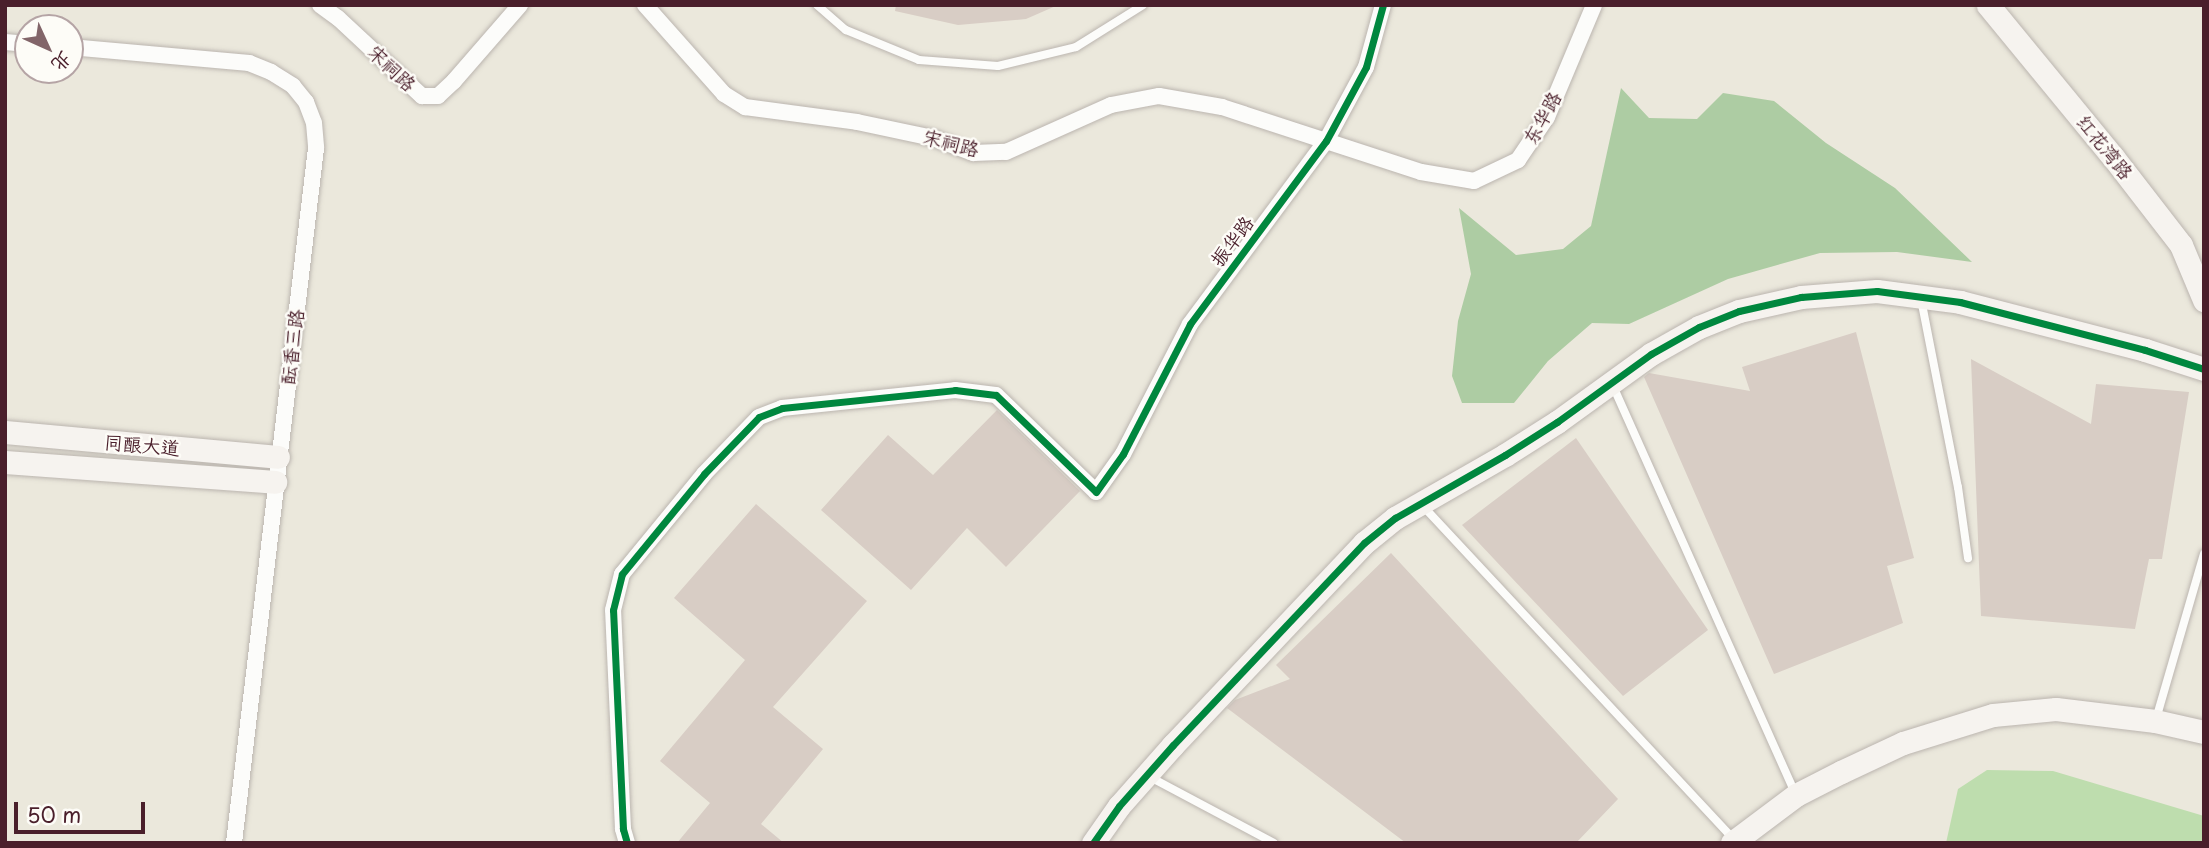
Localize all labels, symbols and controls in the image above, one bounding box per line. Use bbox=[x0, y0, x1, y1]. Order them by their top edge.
north arrow bbox=[14, 14, 84, 84]
street label: 宋祠路 bbox=[363, 40, 421, 96]
text: 北 bbox=[46, 46, 79, 79]
street label: 东华路 bbox=[1518, 88, 1566, 148]
street label: 红花湾路 bbox=[2072, 110, 2138, 184]
street label: 宋祠路 bbox=[921, 125, 981, 161]
street label: 振华路 bbox=[1206, 211, 1258, 271]
street label: 酝香三路 bbox=[276, 308, 308, 386]
street label: 同酿大道 bbox=[103, 430, 181, 460]
scale bar bbox=[18, 788, 149, 832]
text: 50 m bbox=[27, 798, 81, 830]

